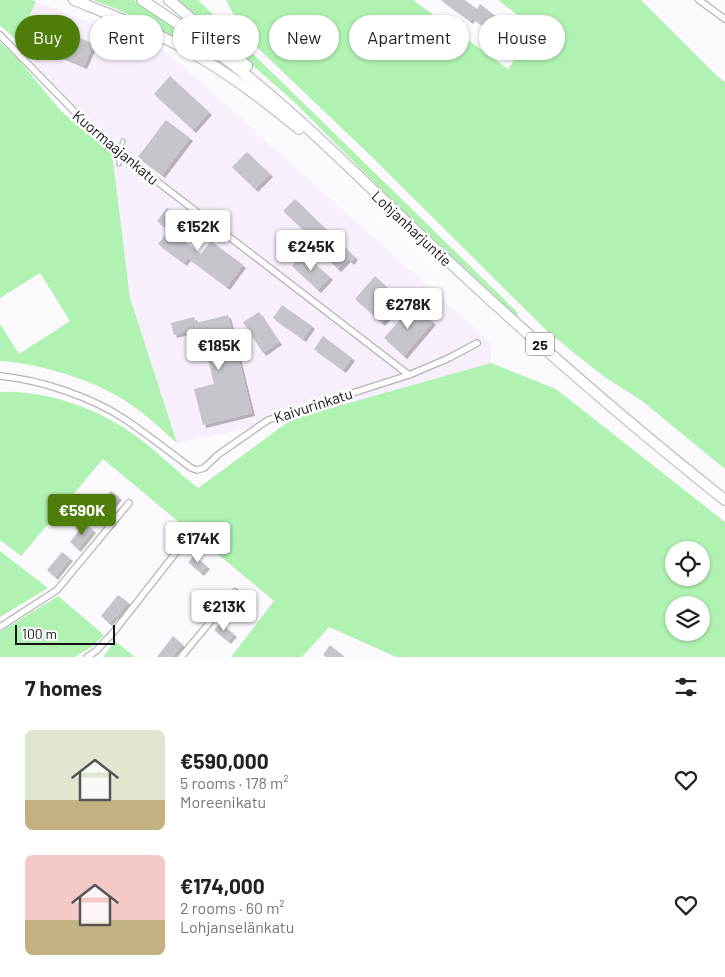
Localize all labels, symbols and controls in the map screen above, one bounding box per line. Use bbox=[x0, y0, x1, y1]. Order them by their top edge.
chip: Buy bbox=[15, 15, 80, 60]
chip: Rent bbox=[90, 15, 163, 60]
chip: Filters bbox=[173, 15, 259, 60]
chip: New bbox=[269, 15, 339, 60]
chip: Apartment bbox=[349, 15, 469, 60]
chip: House bbox=[479, 15, 565, 60]
street label: Kuormaajankatu bbox=[69, 106, 163, 188]
street label: Lohjanharjuntie bbox=[368, 186, 456, 270]
pin: €152K bbox=[163, 210, 233, 252]
text: €152K bbox=[176, 216, 220, 235]
pin: €245K bbox=[276, 230, 346, 272]
text: €245K bbox=[287, 236, 335, 255]
pin: €278K bbox=[373, 288, 443, 330]
text: €278K bbox=[385, 294, 431, 313]
pin: €185K bbox=[184, 328, 254, 371]
road number: 25 bbox=[526, 332, 554, 356]
text: €185K bbox=[197, 335, 241, 354]
street label: Kaivurinkatu bbox=[271, 384, 355, 426]
pin: €590K bbox=[47, 494, 117, 536]
text: €590K bbox=[59, 500, 105, 519]
pin: €174K bbox=[163, 522, 233, 564]
text: €174K bbox=[176, 528, 220, 547]
map controls bbox=[665, 541, 710, 641]
button: locate bbox=[665, 541, 710, 586]
pin: €213K bbox=[189, 590, 259, 632]
text: €213K bbox=[202, 596, 246, 615]
button: layers bbox=[665, 596, 710, 641]
scale bar bbox=[15, 622, 115, 645]
text: 100 m bbox=[22, 625, 57, 642]
icon: filters bbox=[672, 673, 700, 701]
text: 7 homes bbox=[25, 675, 102, 700]
text: €590,000 bbox=[180, 748, 269, 773]
icon: home bbox=[65, 750, 125, 810]
icon: heart bbox=[672, 766, 700, 794]
text: 5 rooms · 178 m² bbox=[180, 773, 288, 792]
text: Moreenikatu bbox=[180, 792, 266, 811]
text: €174,000 bbox=[180, 873, 265, 898]
icon: home bbox=[65, 875, 125, 935]
icon: heart bbox=[672, 891, 700, 919]
text: 2 rooms · 60 m² bbox=[180, 898, 285, 917]
text: Lohjanselänkatu bbox=[180, 917, 294, 936]

